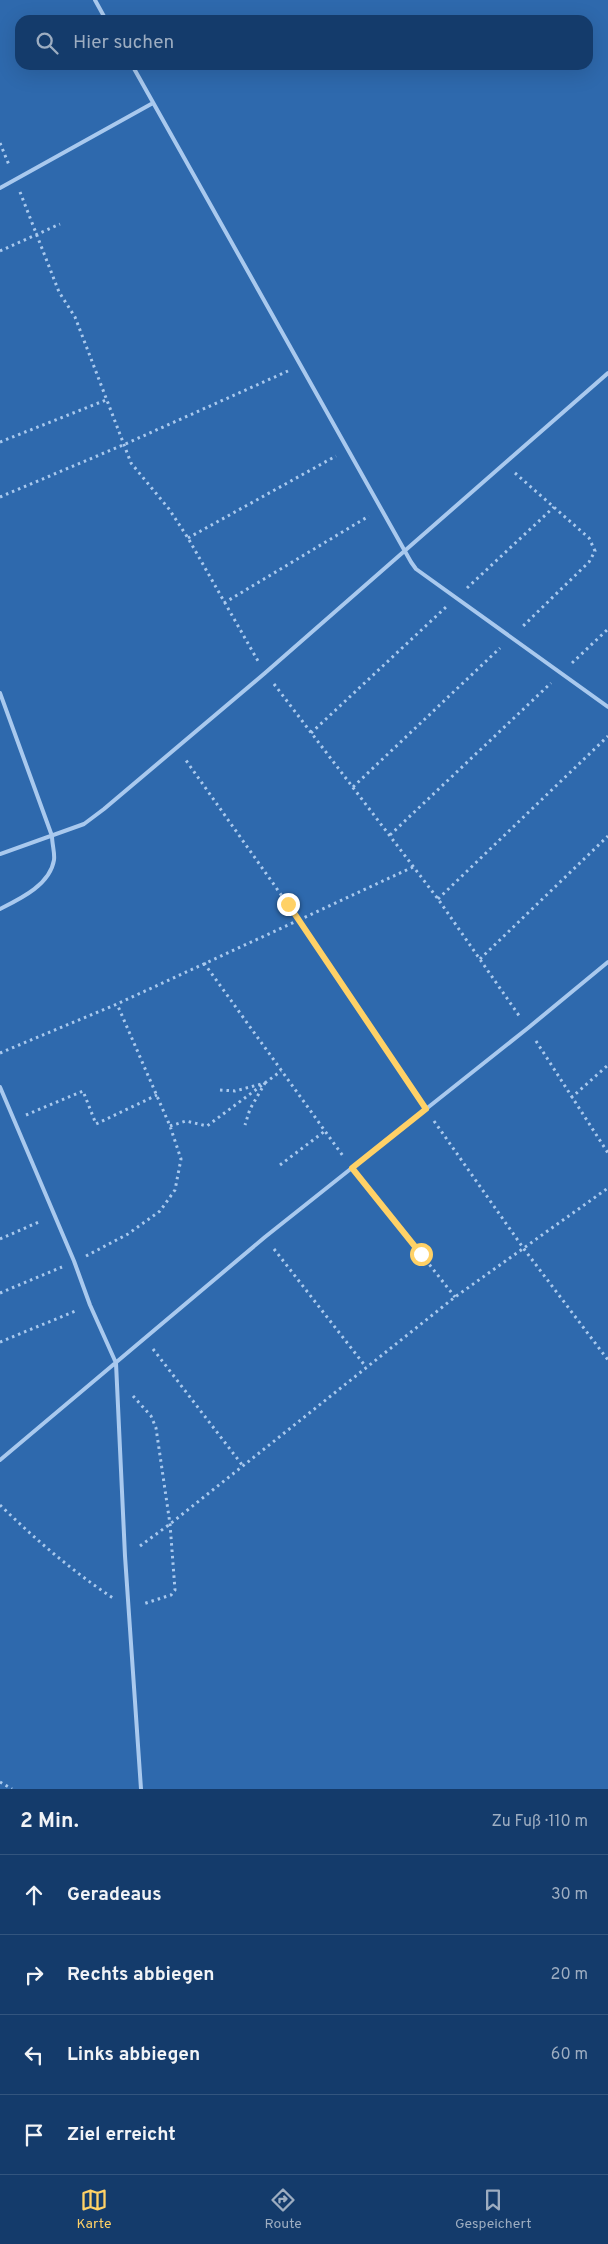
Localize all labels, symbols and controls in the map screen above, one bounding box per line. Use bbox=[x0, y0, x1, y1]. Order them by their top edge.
search box bbox=[15, 15, 593, 70]
icon: search bbox=[33, 29, 61, 57]
text: Hier suchen bbox=[73, 31, 174, 55]
route end bbox=[277, 893, 300, 916]
route start bbox=[410, 1243, 433, 1266]
text: 2 Min. bbox=[20, 1808, 79, 1835]
text: Zu Fuß · 110 m bbox=[491, 1812, 588, 1832]
icon: ahead bbox=[20, 1881, 48, 1909]
text: Geradeaus bbox=[67, 1883, 162, 1907]
text: 30 m bbox=[551, 1885, 588, 1905]
icon: right bbox=[20, 1961, 48, 1989]
text: Rechts abbiegen bbox=[67, 1963, 215, 1987]
text: 20 m bbox=[551, 1965, 588, 1985]
icon: left bbox=[20, 2041, 48, 2069]
text: Links abbiegen bbox=[67, 2043, 200, 2067]
text: 60 m bbox=[551, 2045, 588, 2065]
icon: arrive bbox=[20, 2121, 48, 2149]
text: Ziel erreicht bbox=[67, 2123, 176, 2147]
tab: Karte bbox=[77, 2186, 111, 2233]
tab: Route bbox=[265, 2186, 302, 2233]
tab: Gespeichert bbox=[455, 2186, 531, 2233]

